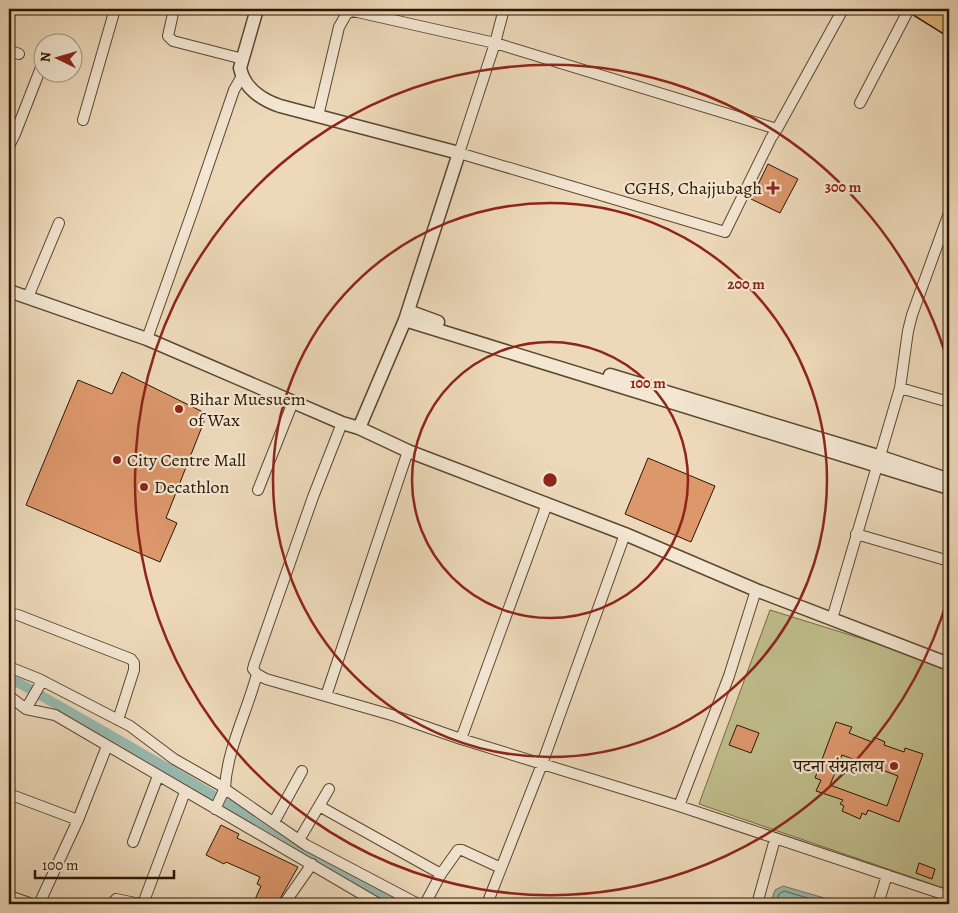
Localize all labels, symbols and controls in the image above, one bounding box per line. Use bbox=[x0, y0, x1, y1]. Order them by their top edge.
north arrow bbox=[32, 32, 82, 82]
text: N bbox=[36, 51, 55, 63]
place label: CGHS, Chajjubagh bbox=[624, 176, 762, 200]
text: 300 m bbox=[825, 177, 862, 197]
marker: CGHS, Chajjubagh bbox=[766, 181, 780, 195]
text: 200 m bbox=[727, 274, 765, 294]
text: 100 m bbox=[630, 373, 666, 393]
place label: Bihar Muesuem of Wax bbox=[189, 387, 306, 432]
marker: Bihar Muesuem of Wax bbox=[173, 403, 185, 415]
place label: City Centre Mall bbox=[127, 448, 246, 472]
marker: City Centre Mall bbox=[111, 454, 123, 466]
centre of rings bbox=[541, 471, 559, 489]
place label: Decathlon bbox=[154, 475, 229, 499]
marker: Decathlon bbox=[138, 481, 150, 493]
place label: पटना संग्रहालय bbox=[792, 754, 885, 778]
marker: पटना संग्रहालय bbox=[888, 760, 900, 772]
scale bar bbox=[35, 848, 174, 880]
text: 100 m bbox=[42, 855, 79, 875]

